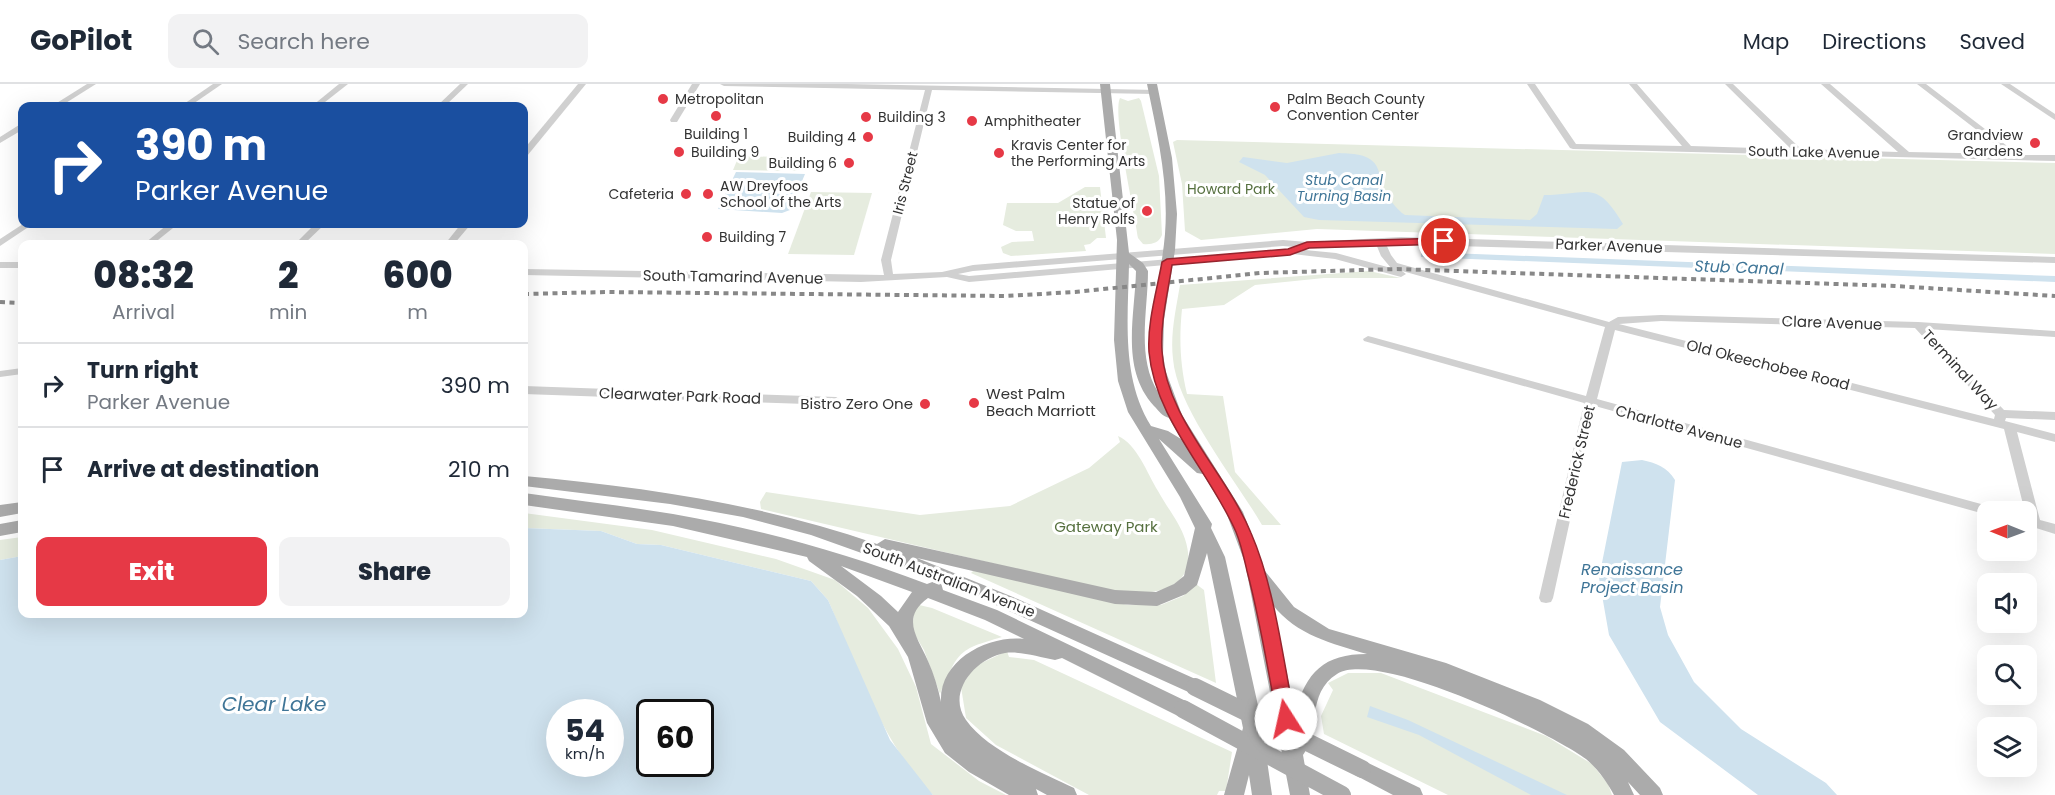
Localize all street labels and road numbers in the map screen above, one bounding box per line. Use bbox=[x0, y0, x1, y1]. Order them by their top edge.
street label: South Lake Avenue bbox=[1748, 141, 1880, 163]
street label: Iris Street bbox=[888, 149, 922, 217]
street label: Parker Avenue bbox=[1555, 233, 1663, 258]
street label: South Tamarind Avenue bbox=[643, 264, 823, 289]
street label: Clare Avenue bbox=[1781, 310, 1883, 335]
street label: Terminal Way bbox=[1918, 325, 2003, 415]
street label: Old Okeechobee Road bbox=[1684, 334, 1852, 395]
street label: Clearwater Park Road bbox=[599, 382, 761, 409]
street label: Charlotte Avenue bbox=[1613, 399, 1745, 454]
street label: Frederick Street bbox=[1553, 403, 1600, 521]
street label: South Australian Avenue bbox=[860, 537, 1038, 622]

